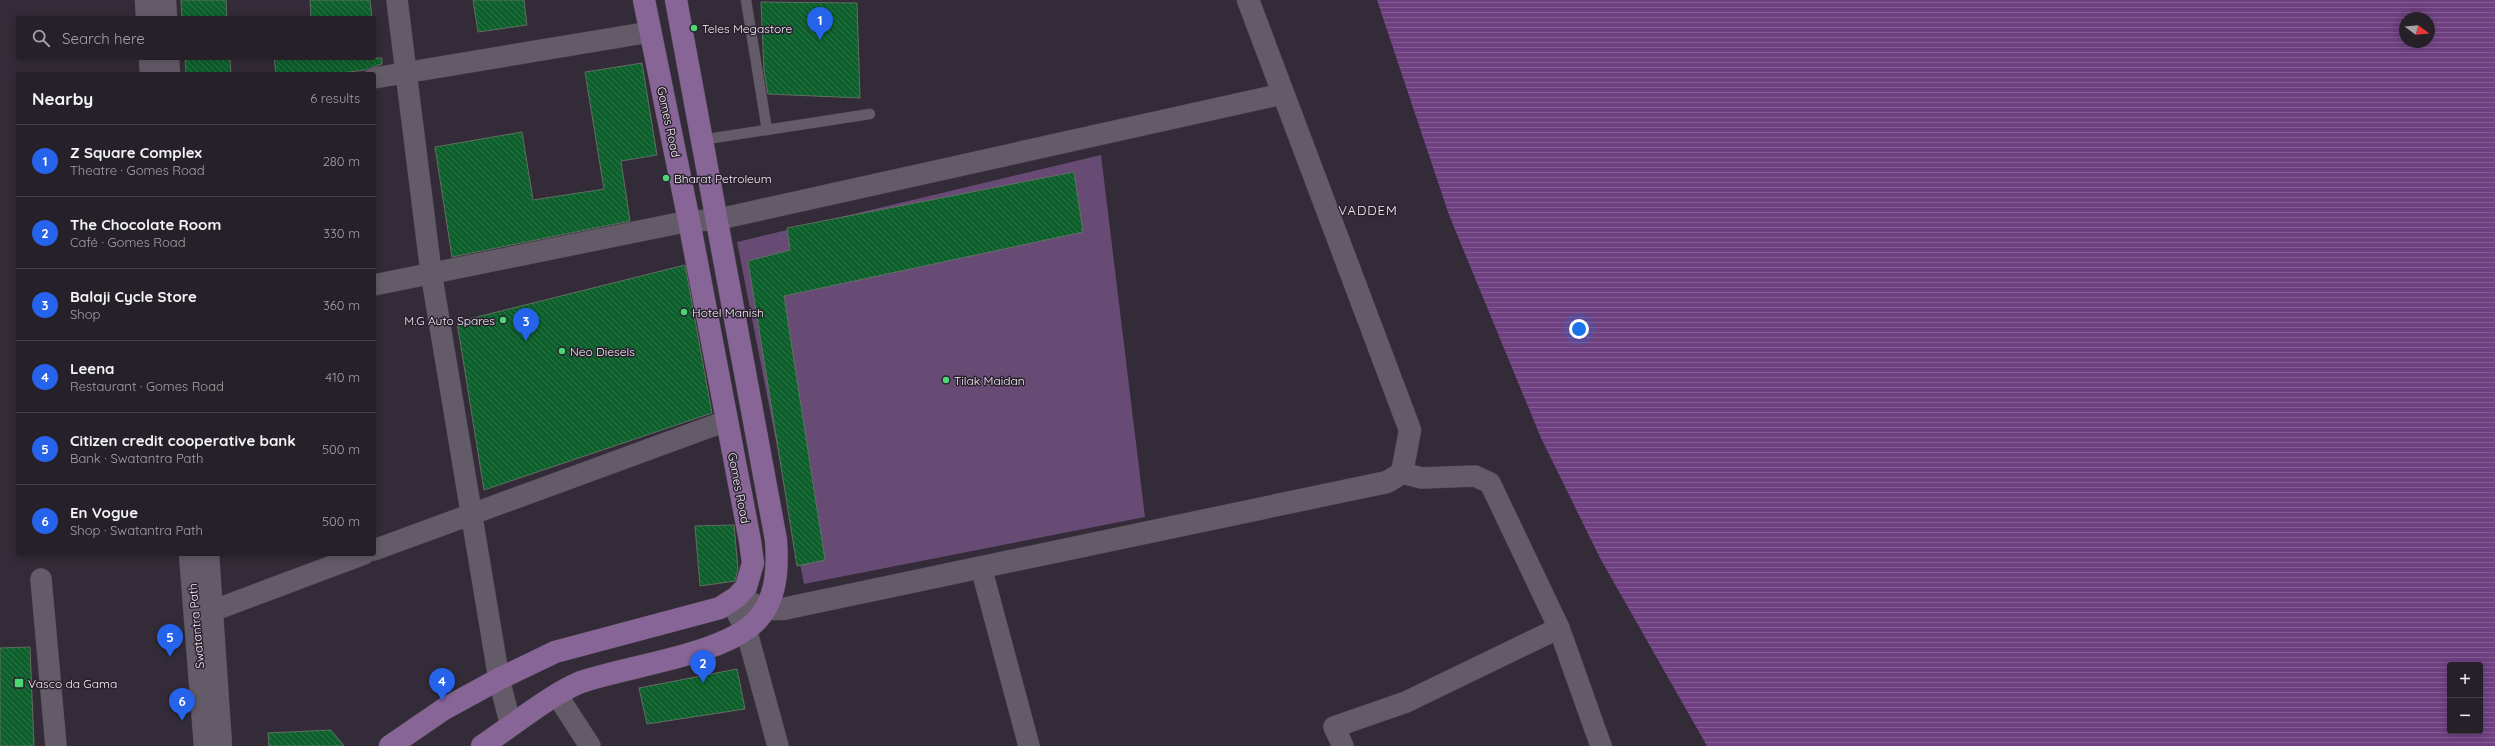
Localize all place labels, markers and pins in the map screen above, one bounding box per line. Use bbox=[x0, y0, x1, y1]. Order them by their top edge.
pin: 1 bbox=[807, 7, 833, 40]
place label: Teles Megastore bbox=[702, 21, 792, 36]
marker: Teles Megastore bbox=[689, 23, 699, 33]
place label: Bharat Petroleum bbox=[674, 171, 772, 186]
marker: Bharat Petroleum bbox=[661, 173, 671, 183]
place label: Hotel Manish bbox=[692, 305, 764, 320]
marker: Hotel Manish bbox=[679, 307, 689, 317]
pin: 3 bbox=[513, 308, 539, 341]
place label: M.G Auto Spares bbox=[404, 313, 495, 328]
marker: M.G Auto Spares bbox=[498, 315, 508, 325]
place label: Neo Diesels bbox=[570, 344, 635, 359]
marker: Neo Diesels bbox=[557, 346, 567, 356]
place label: Tilak Maidan bbox=[954, 373, 1025, 388]
marker: Tilak Maidan bbox=[941, 375, 951, 385]
pin: 5 bbox=[157, 624, 183, 657]
pin: 2 bbox=[690, 650, 716, 683]
pin: 4 bbox=[429, 668, 455, 701]
place label: Vasco da Gama bbox=[28, 676, 117, 691]
marker: Vasco da Gama bbox=[13, 677, 25, 689]
pin: 6 bbox=[169, 688, 195, 721]

